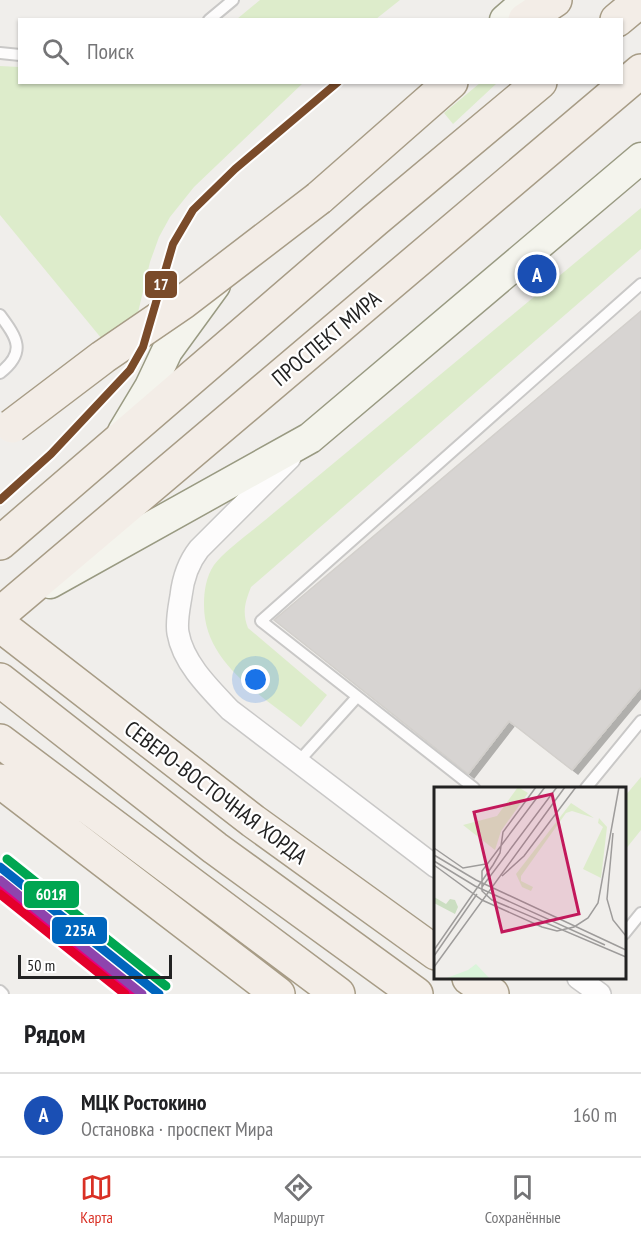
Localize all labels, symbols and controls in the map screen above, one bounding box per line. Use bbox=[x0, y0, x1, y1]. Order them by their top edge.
search box bbox=[18, 18, 623, 84]
icon: search bbox=[39, 35, 72, 68]
text: Поиск bbox=[87, 37, 134, 65]
pin: A bbox=[518, 252, 556, 296]
line badge: 17 bbox=[144, 270, 178, 299]
text: 17 bbox=[153, 274, 169, 294]
street label: ПРОСПЕКТ МИРА bbox=[266, 284, 387, 392]
your location bbox=[241, 665, 270, 694]
street label: СЕВЕРО-ВОСТОЧНАЯ ХОРДА bbox=[119, 714, 313, 870]
inset map bbox=[434, 787, 626, 979]
line badge: 601Я bbox=[23, 880, 80, 909]
text: 601Я bbox=[36, 884, 67, 904]
line badge: 225А bbox=[51, 916, 108, 945]
text: 225А bbox=[65, 920, 96, 940]
scale bar bbox=[18, 952, 172, 980]
text: 50 m bbox=[27, 955, 55, 975]
text: Рядом bbox=[24, 1017, 85, 1050]
text: МЦК Ростокино bbox=[81, 1088, 207, 1116]
text: A bbox=[38, 1102, 49, 1128]
text: 160 m bbox=[573, 1102, 617, 1128]
text: Остановка · проспект Мира bbox=[81, 1116, 273, 1142]
tab: Карта bbox=[80, 1171, 113, 1227]
tab: Маршрут bbox=[273, 1171, 324, 1227]
tab: Сохранённые bbox=[485, 1171, 561, 1227]

